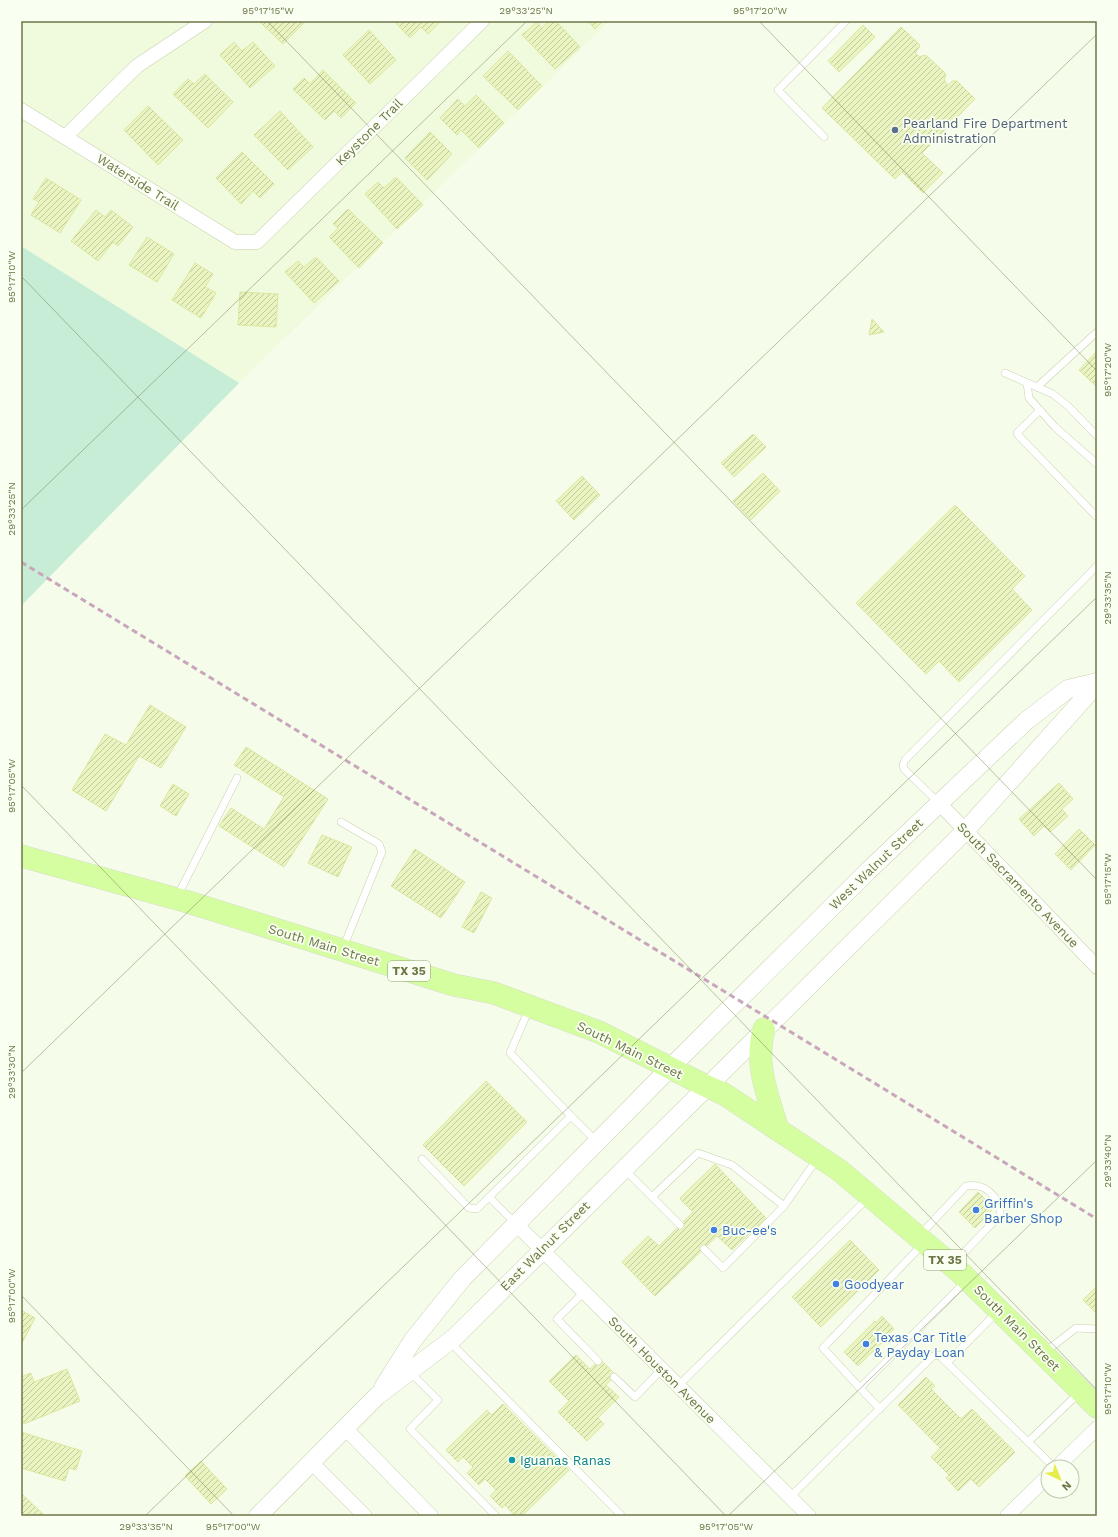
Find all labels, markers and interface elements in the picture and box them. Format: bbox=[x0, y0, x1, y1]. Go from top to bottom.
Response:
text: 95°17'15"W bbox=[242, 5, 294, 16]
text: 29°33'25"N bbox=[499, 5, 553, 16]
text: 95°17'20"W bbox=[733, 5, 787, 16]
street label: Keystone Trail bbox=[332, 95, 406, 169]
place label: Pearland Fire Department Administration bbox=[903, 116, 1068, 146]
marker: Pearland Fire Department Administration bbox=[890, 125, 900, 135]
street label: Waterside Trail bbox=[94, 151, 182, 213]
text: 95°17'10"W bbox=[6, 251, 17, 303]
text: 95°17'20"W bbox=[1102, 343, 1113, 397]
text: 29°33'25"N bbox=[6, 482, 17, 536]
text: 29°33'35"N bbox=[1102, 571, 1113, 625]
text: 95°17'05"W bbox=[6, 759, 17, 813]
street label: West Walnut Street bbox=[826, 815, 926, 913]
street label: South Sacramento Avenue bbox=[954, 819, 1082, 951]
text: 95°17'15"W bbox=[1102, 853, 1113, 905]
street label: South Main Street bbox=[267, 921, 382, 969]
road number: TX 35 bbox=[388, 961, 430, 981]
street label: South Main Street bbox=[575, 1018, 686, 1082]
text: 29°33'30"N bbox=[6, 1045, 17, 1099]
text: 29°33'40"N bbox=[1102, 1134, 1113, 1188]
place label: Griffin's Barber Shop bbox=[984, 1196, 1063, 1226]
street label: East Walnut Street bbox=[497, 1198, 593, 1294]
marker: Griffin's Barber Shop bbox=[971, 1205, 981, 1215]
place label: Buc-ee's bbox=[722, 1223, 777, 1238]
marker: Buc-ee's bbox=[709, 1225, 719, 1235]
road number: TX 35 bbox=[924, 1250, 966, 1270]
text: 95°17'00"W bbox=[6, 1268, 17, 1323]
place label: Goodyear bbox=[844, 1277, 904, 1292]
marker: Goodyear bbox=[831, 1279, 841, 1289]
street label: South Main Street bbox=[971, 1282, 1064, 1375]
street label: South Houston Avenue bbox=[605, 1313, 719, 1427]
place label: Texas Car Title & Payday Loan bbox=[874, 1330, 967, 1360]
marker: Texas Car Title & Payday Loan bbox=[861, 1339, 871, 1349]
text: 95°17'10"W bbox=[1102, 1363, 1113, 1415]
place label: Iguanas Ranas bbox=[520, 1453, 611, 1468]
marker: Iguanas Ranas bbox=[507, 1455, 517, 1465]
north arrow bbox=[1040, 1459, 1080, 1499]
text: N bbox=[1059, 1478, 1074, 1493]
text: 29°33'35"N bbox=[119, 1521, 173, 1532]
text: 95°17'00"W bbox=[206, 1521, 261, 1532]
text: 95°17'05"W bbox=[699, 1521, 753, 1532]

